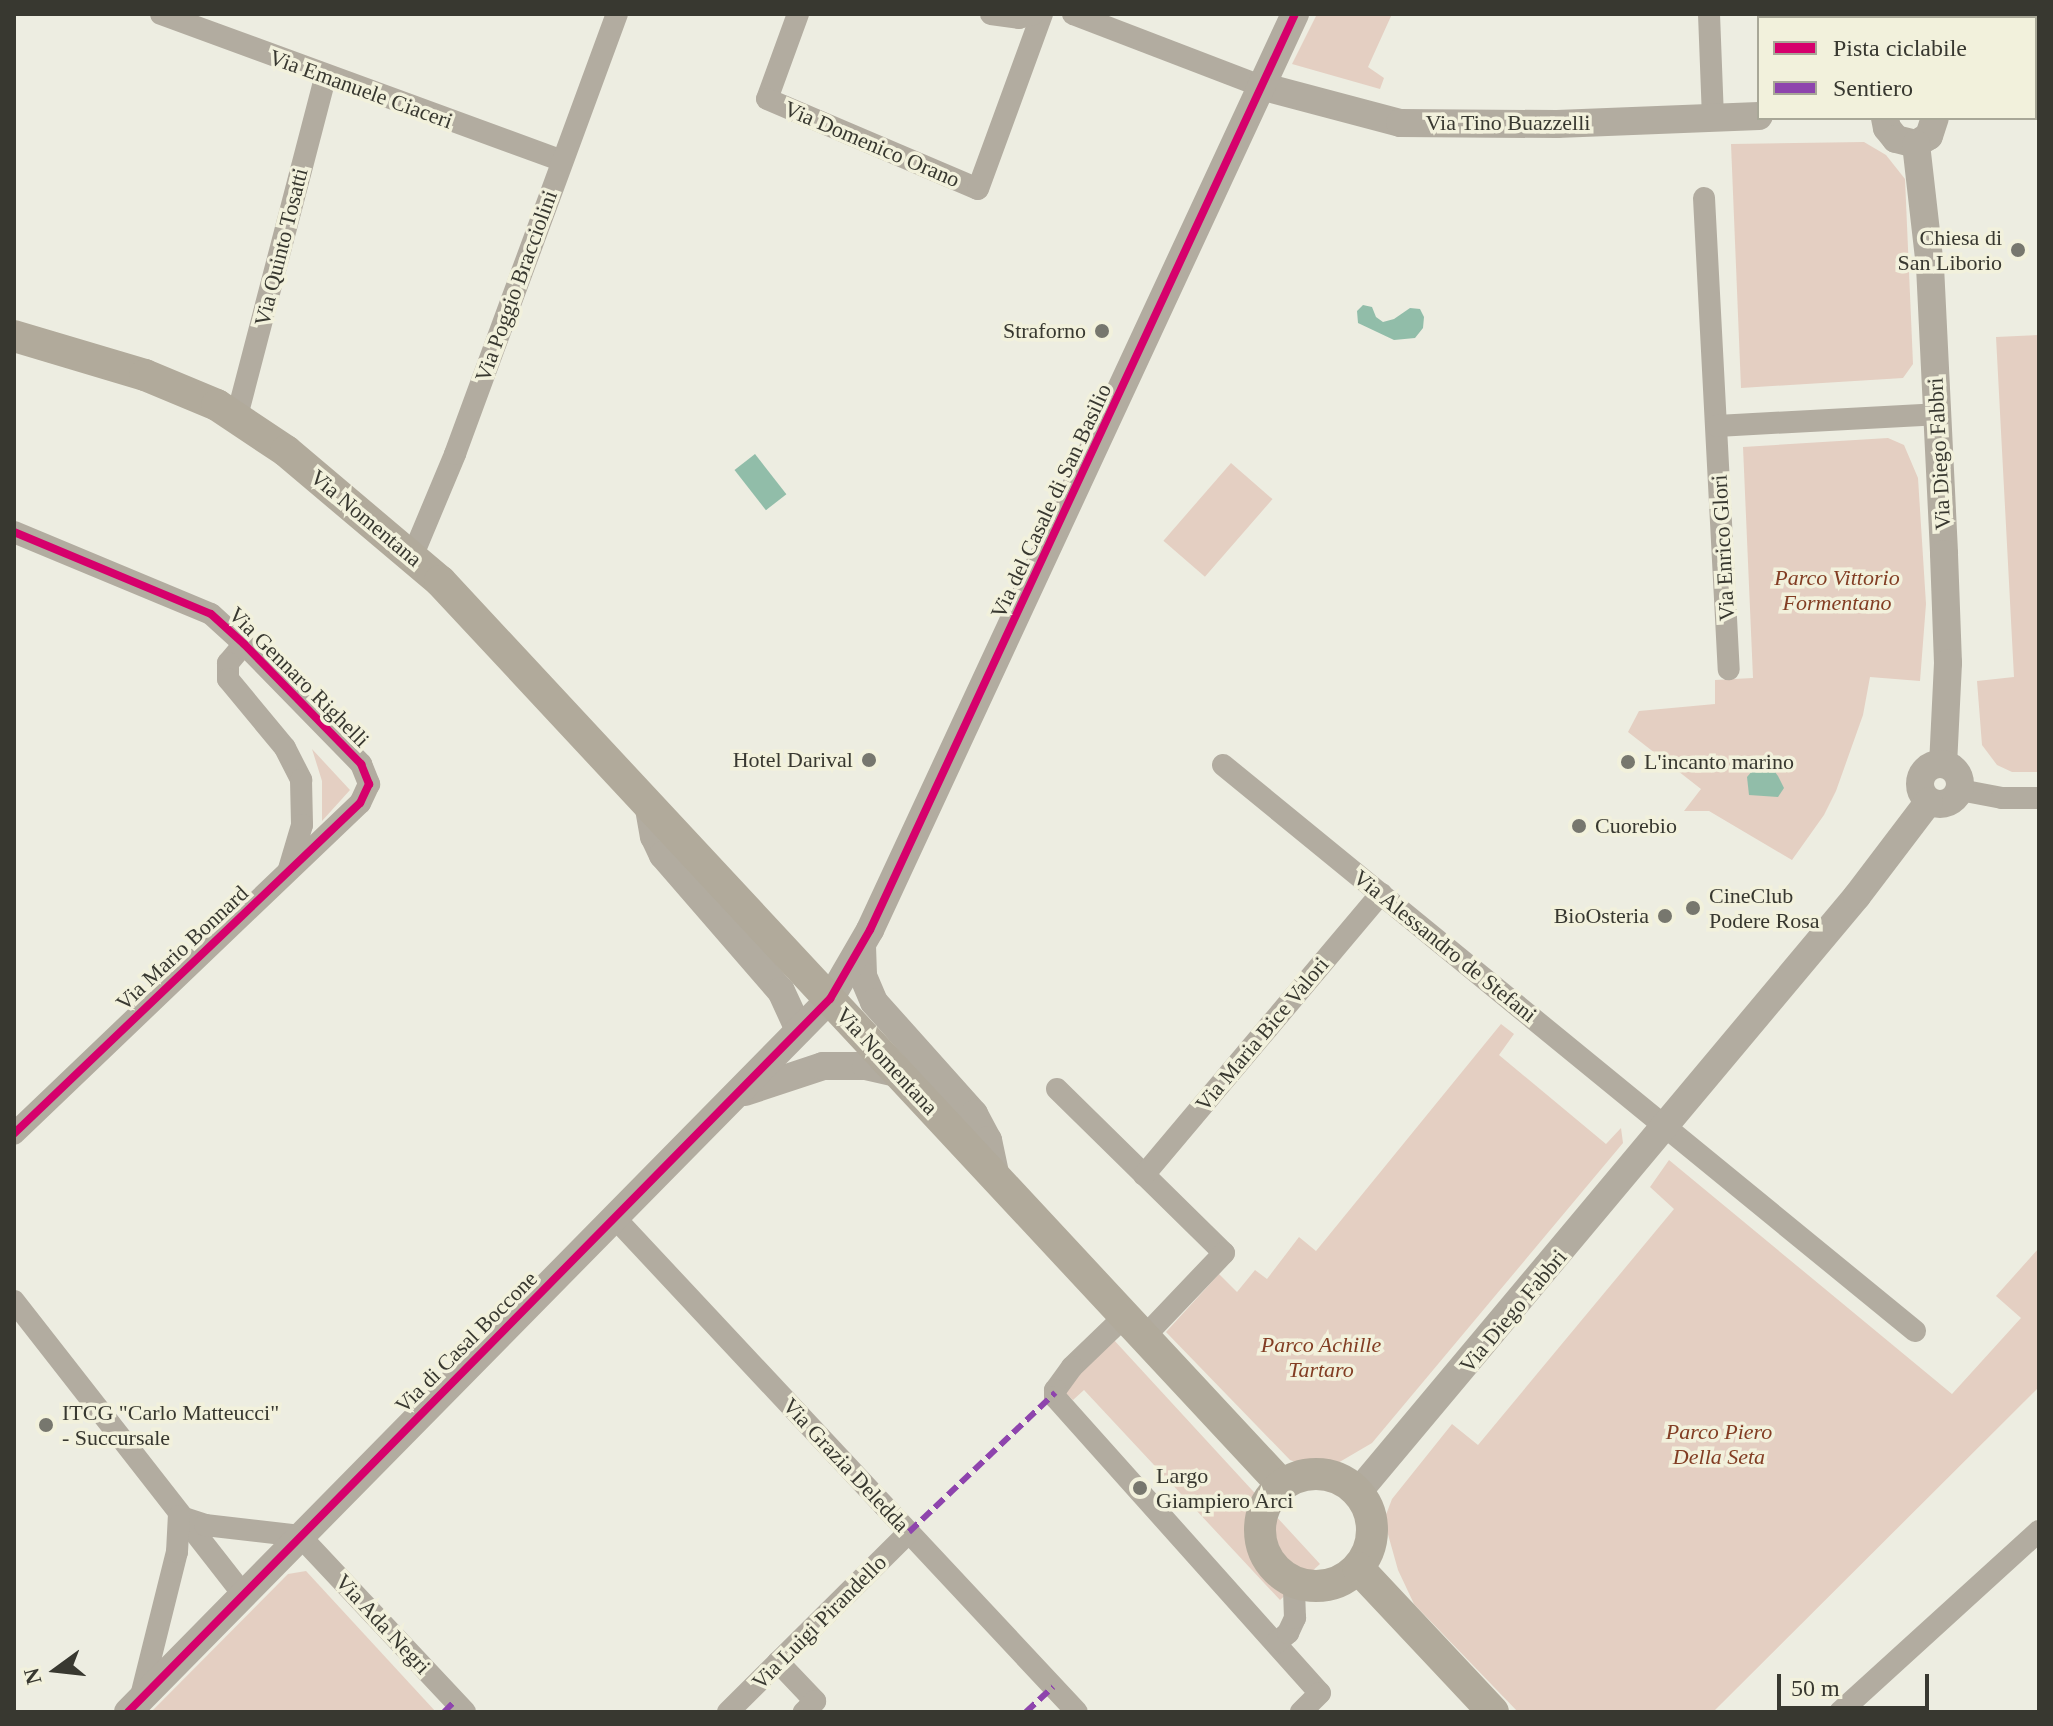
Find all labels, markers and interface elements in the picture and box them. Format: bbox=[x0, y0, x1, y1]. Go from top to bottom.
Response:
legend bbox=[1757, 16, 2037, 120]
text: Pista ciclabile bbox=[1833, 35, 1967, 61]
street label: Via Emanuele Ciaceri bbox=[266, 44, 456, 134]
text: Sentiero bbox=[1833, 75, 1913, 101]
street label: Via Domenico Orano bbox=[780, 95, 964, 193]
street label: Via Tino Buazzelli bbox=[1425, 110, 1591, 136]
street label: Via Quinto Tosatti bbox=[249, 165, 313, 329]
street label: Via Poggio Bracciolini bbox=[469, 187, 563, 385]
place label: Chiesa di San Liborio bbox=[1898, 224, 2002, 276]
marker: Chiesa di San Liborio bbox=[2009, 241, 2027, 259]
place label: Straforno bbox=[1003, 318, 1086, 344]
marker: Straforno bbox=[1093, 322, 1111, 340]
street label: Via Diego Fabbri bbox=[1922, 377, 1956, 531]
street label: Via del Casale di San Basilio bbox=[985, 379, 1117, 623]
street label: Via Nomentana bbox=[305, 464, 427, 572]
street label: Via Enrico Glori bbox=[1706, 474, 1740, 622]
park label: Parco Vittorio Formentano bbox=[1774, 564, 1900, 616]
street label: Via Gennaro Righelli bbox=[223, 601, 375, 753]
place label: Hotel Darival bbox=[733, 747, 853, 773]
place label: L'incanto marino bbox=[1644, 749, 1794, 775]
marker: Hotel Darival bbox=[860, 751, 878, 769]
marker: L'incanto marino bbox=[1619, 753, 1637, 771]
place label: Cuorebio bbox=[1595, 813, 1677, 839]
marker: Cuorebio bbox=[1570, 817, 1588, 835]
street label: Via Alessandro de Stefani bbox=[1348, 864, 1542, 1028]
street label: Via Mario Bonnard bbox=[110, 880, 254, 1016]
place label: CineClub Podere Rosa bbox=[1709, 882, 1820, 934]
marker: CineClub Podere Rosa bbox=[1684, 899, 1702, 917]
place label: BioOsteria bbox=[1554, 903, 1649, 929]
marker: BioOsteria bbox=[1656, 907, 1674, 925]
street label: Via Maria Bice Valori bbox=[1190, 951, 1334, 1117]
street label: Via Nomentana bbox=[831, 1002, 943, 1120]
street label: Via Diego Fabbri bbox=[1454, 1244, 1572, 1378]
street label: Via di Casal Boccone bbox=[390, 1266, 542, 1418]
park label: Parco Achille Tartaro bbox=[1261, 1331, 1381, 1382]
street label: Via Grazia Deledda bbox=[777, 1393, 915, 1537]
place label: ITCG "Carlo Matteucci" - Succursale bbox=[62, 1399, 279, 1450]
marker: ITCG "Carlo Matteucci" - Succursale bbox=[37, 1416, 55, 1434]
park label: Parco Piero Della Seta bbox=[1666, 1418, 1772, 1470]
place label: Largo Giampiero Arci bbox=[1156, 1462, 1295, 1514]
marker: Largo Giampiero Arci bbox=[1131, 1479, 1149, 1497]
street label: Via Luigi Pirandello bbox=[746, 1549, 892, 1695]
street label: Via Ada Negri bbox=[330, 1568, 436, 1680]
north arrow bbox=[16, 1630, 96, 1710]
scale bar bbox=[1781, 1658, 1933, 1708]
text: N bbox=[18, 1665, 46, 1687]
text: 50 m bbox=[1791, 1675, 1840, 1701]

